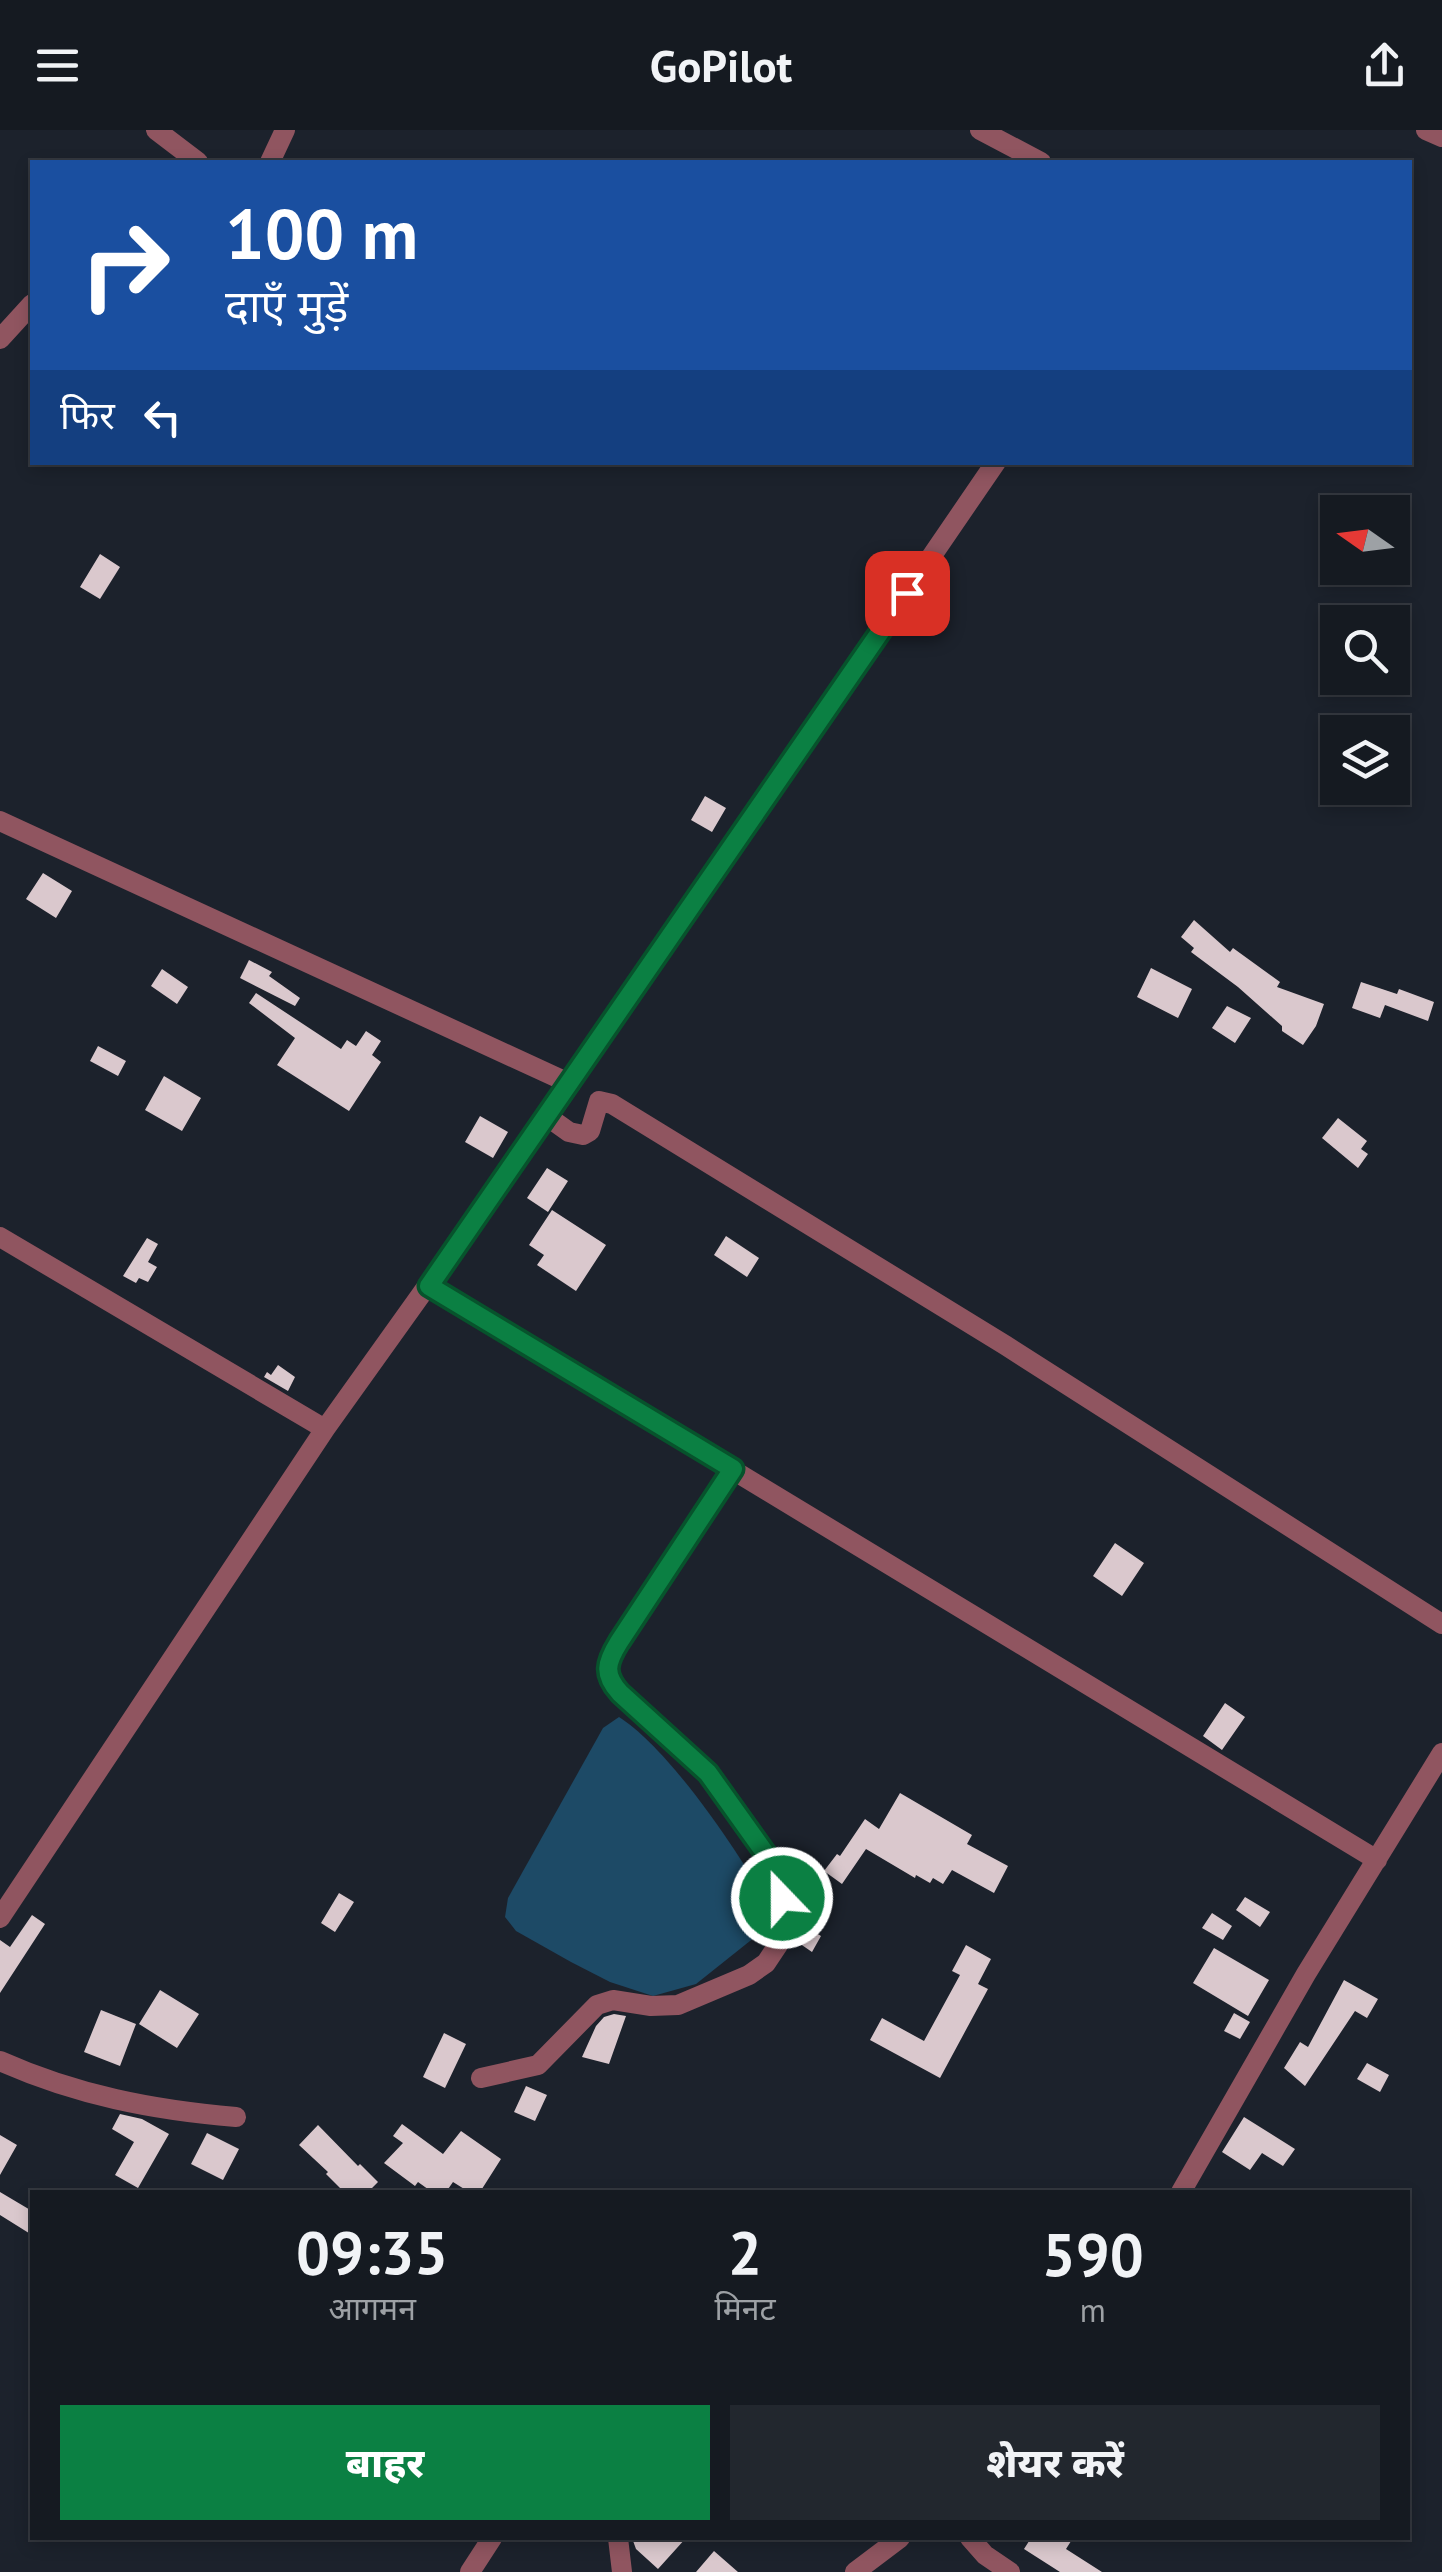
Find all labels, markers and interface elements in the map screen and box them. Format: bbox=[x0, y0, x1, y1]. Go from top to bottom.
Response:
text: GoPilot bbox=[650, 36, 792, 94]
icon: menu bbox=[30, 38, 85, 93]
icon: share bbox=[1357, 38, 1412, 93]
text: 100 m bbox=[225, 188, 418, 278]
icon: right bbox=[60, 200, 190, 330]
text: दाएँ मुड़ें bbox=[225, 276, 348, 334]
text: फिर bbox=[60, 390, 115, 439]
icon: left bbox=[135, 390, 190, 445]
north arrow bbox=[1320, 495, 1410, 585]
map controls bbox=[1320, 495, 1410, 805]
pin bbox=[865, 551, 950, 636]
icon: arrive bbox=[880, 566, 935, 621]
button: search bbox=[1320, 605, 1410, 695]
button: layers bbox=[1320, 715, 1410, 805]
position arrow bbox=[730, 1846, 834, 1950]
text: 09:35 bbox=[296, 2213, 448, 2291]
text: 2 bbox=[728, 2213, 762, 2291]
text: 590 bbox=[1042, 2215, 1144, 2293]
text: आगमन bbox=[328, 2287, 416, 2329]
text: मिनट bbox=[714, 2287, 776, 2329]
text: m bbox=[1080, 2289, 1106, 2331]
button: बाहर bbox=[60, 2405, 710, 2520]
button: शेयर करें bbox=[730, 2405, 1380, 2520]

